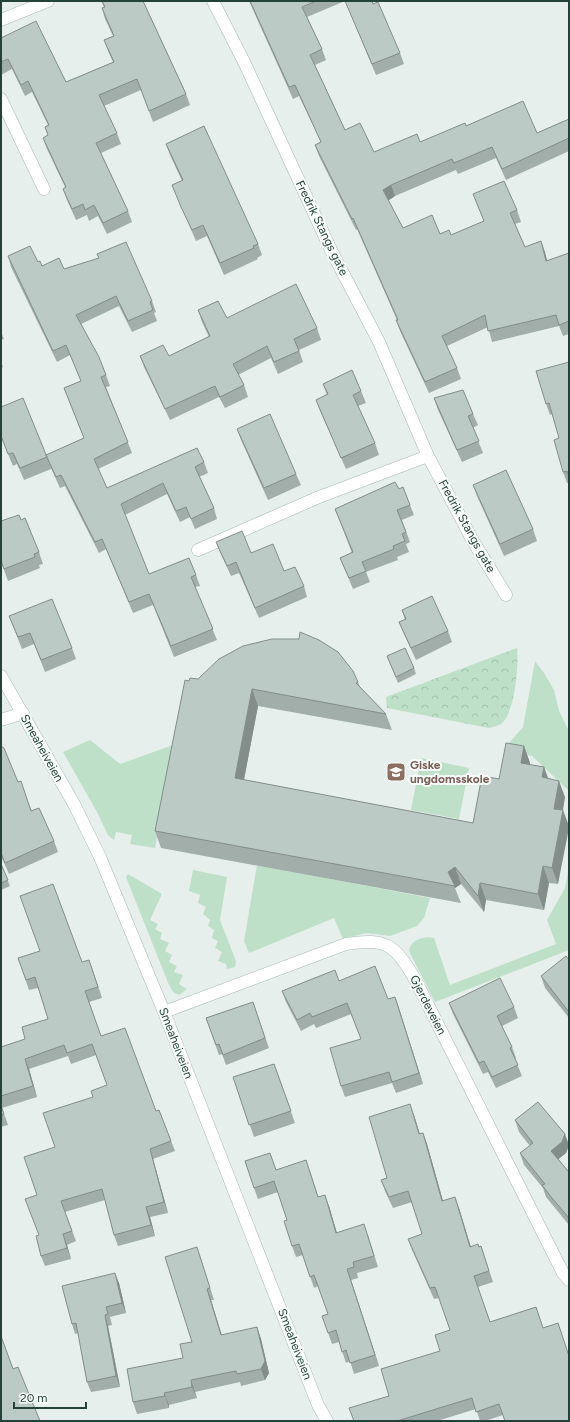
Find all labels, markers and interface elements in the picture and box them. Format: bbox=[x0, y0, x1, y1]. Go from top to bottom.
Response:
street label: Fredrik Stangs gate bbox=[293, 178, 351, 278]
street label: Fredrik Stangs gate bbox=[436, 477, 499, 575]
street label: Smeaheiveien bbox=[18, 712, 66, 784]
place label: Giske ungdomsskole bbox=[410, 758, 490, 786]
school or university icon: Giske ungdomsskole bbox=[385, 761, 407, 783]
street label: Gjerdeveien bbox=[407, 973, 449, 1037]
street label: Smeaheiveien bbox=[156, 1005, 196, 1081]
street label: Smeaheiveien bbox=[275, 1306, 315, 1382]
scale bar bbox=[14, 1384, 86, 1410]
text: 20 m bbox=[20, 1391, 48, 1405]

